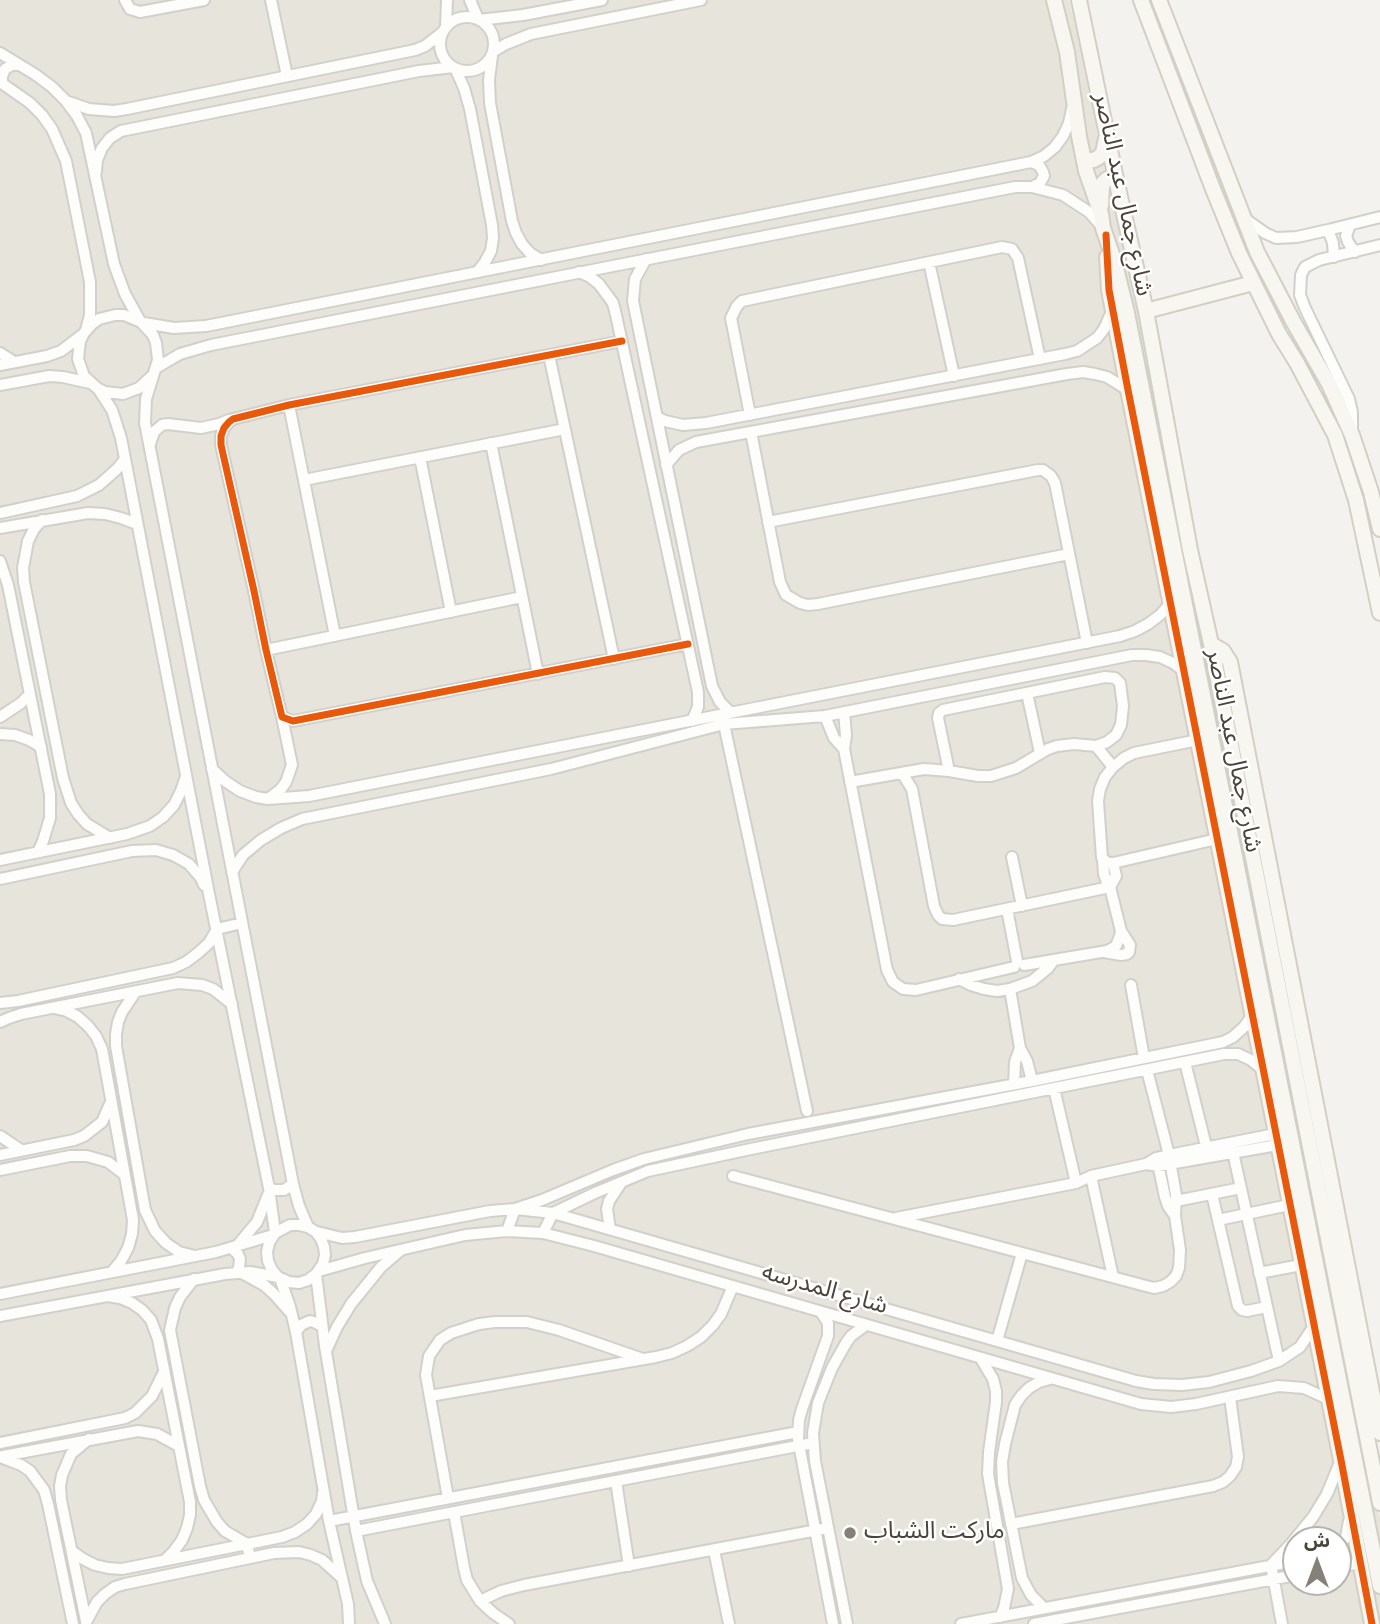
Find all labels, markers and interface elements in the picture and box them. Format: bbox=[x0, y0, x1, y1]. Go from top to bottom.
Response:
street label: شارع جمال عبد الناصر bbox=[1085, 91, 1157, 299]
street label: شارع جمال عبد الناصر bbox=[1198, 647, 1266, 855]
street label: شارع المدرسه bbox=[758, 1259, 890, 1323]
place label: ماركت الشباب bbox=[864, 1519, 1005, 1547]
marker: ماركت الشباب bbox=[842, 1525, 858, 1541]
north arrow bbox=[1282, 1526, 1352, 1596]
text: ش bbox=[1304, 1530, 1330, 1554]

